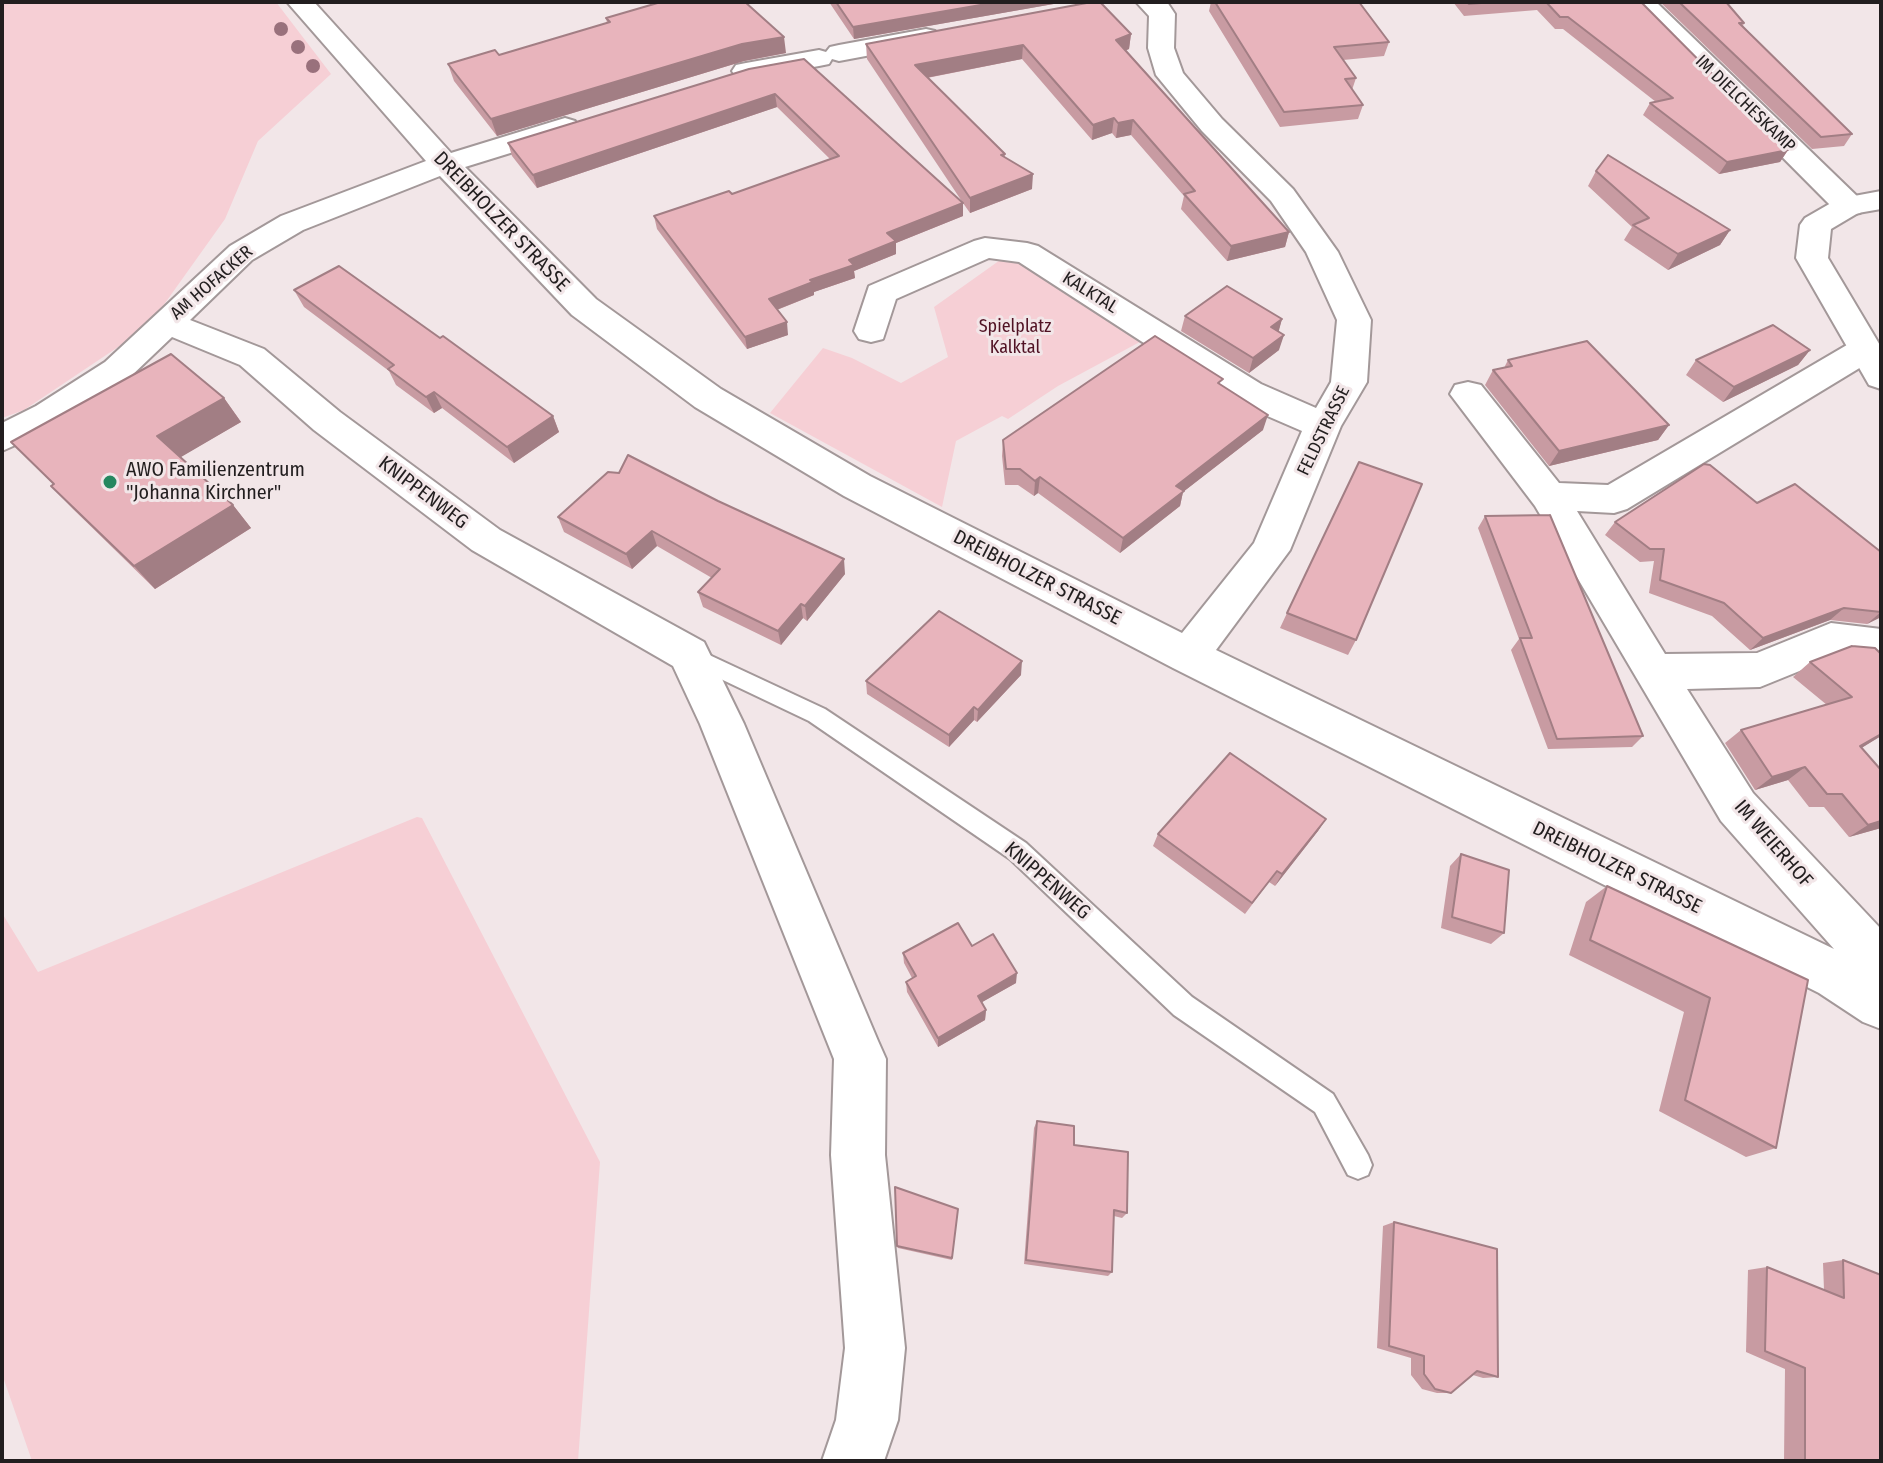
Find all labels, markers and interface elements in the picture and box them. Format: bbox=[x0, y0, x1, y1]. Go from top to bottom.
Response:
street label: IM DIELCHESKAMP bbox=[1690, 51, 1800, 157]
street label: DREIBHOLZER STRASSE bbox=[428, 147, 574, 297]
street label: AM HOFACKER bbox=[166, 241, 258, 325]
street label: KALKTAL bbox=[1058, 268, 1122, 318]
park label: Spielplatz Kalktal bbox=[979, 316, 1051, 358]
street label: FELDSTRASSE bbox=[1293, 383, 1355, 479]
street label: KNIPPENWEG bbox=[373, 452, 473, 534]
place label: AWO Familienzentrum "Johanna Kirchner" bbox=[126, 458, 305, 505]
marker: AWO Familienzentrum "Johanna Kirchner" bbox=[101, 473, 119, 491]
street label: DREIBHOLZER STRASSE bbox=[949, 525, 1125, 631]
street label: IM WEIERHOF bbox=[1729, 796, 1817, 892]
street label: DREIBHOLZER STRASSE bbox=[1529, 817, 1705, 919]
street label: KNIPPENWEG bbox=[999, 837, 1095, 925]

